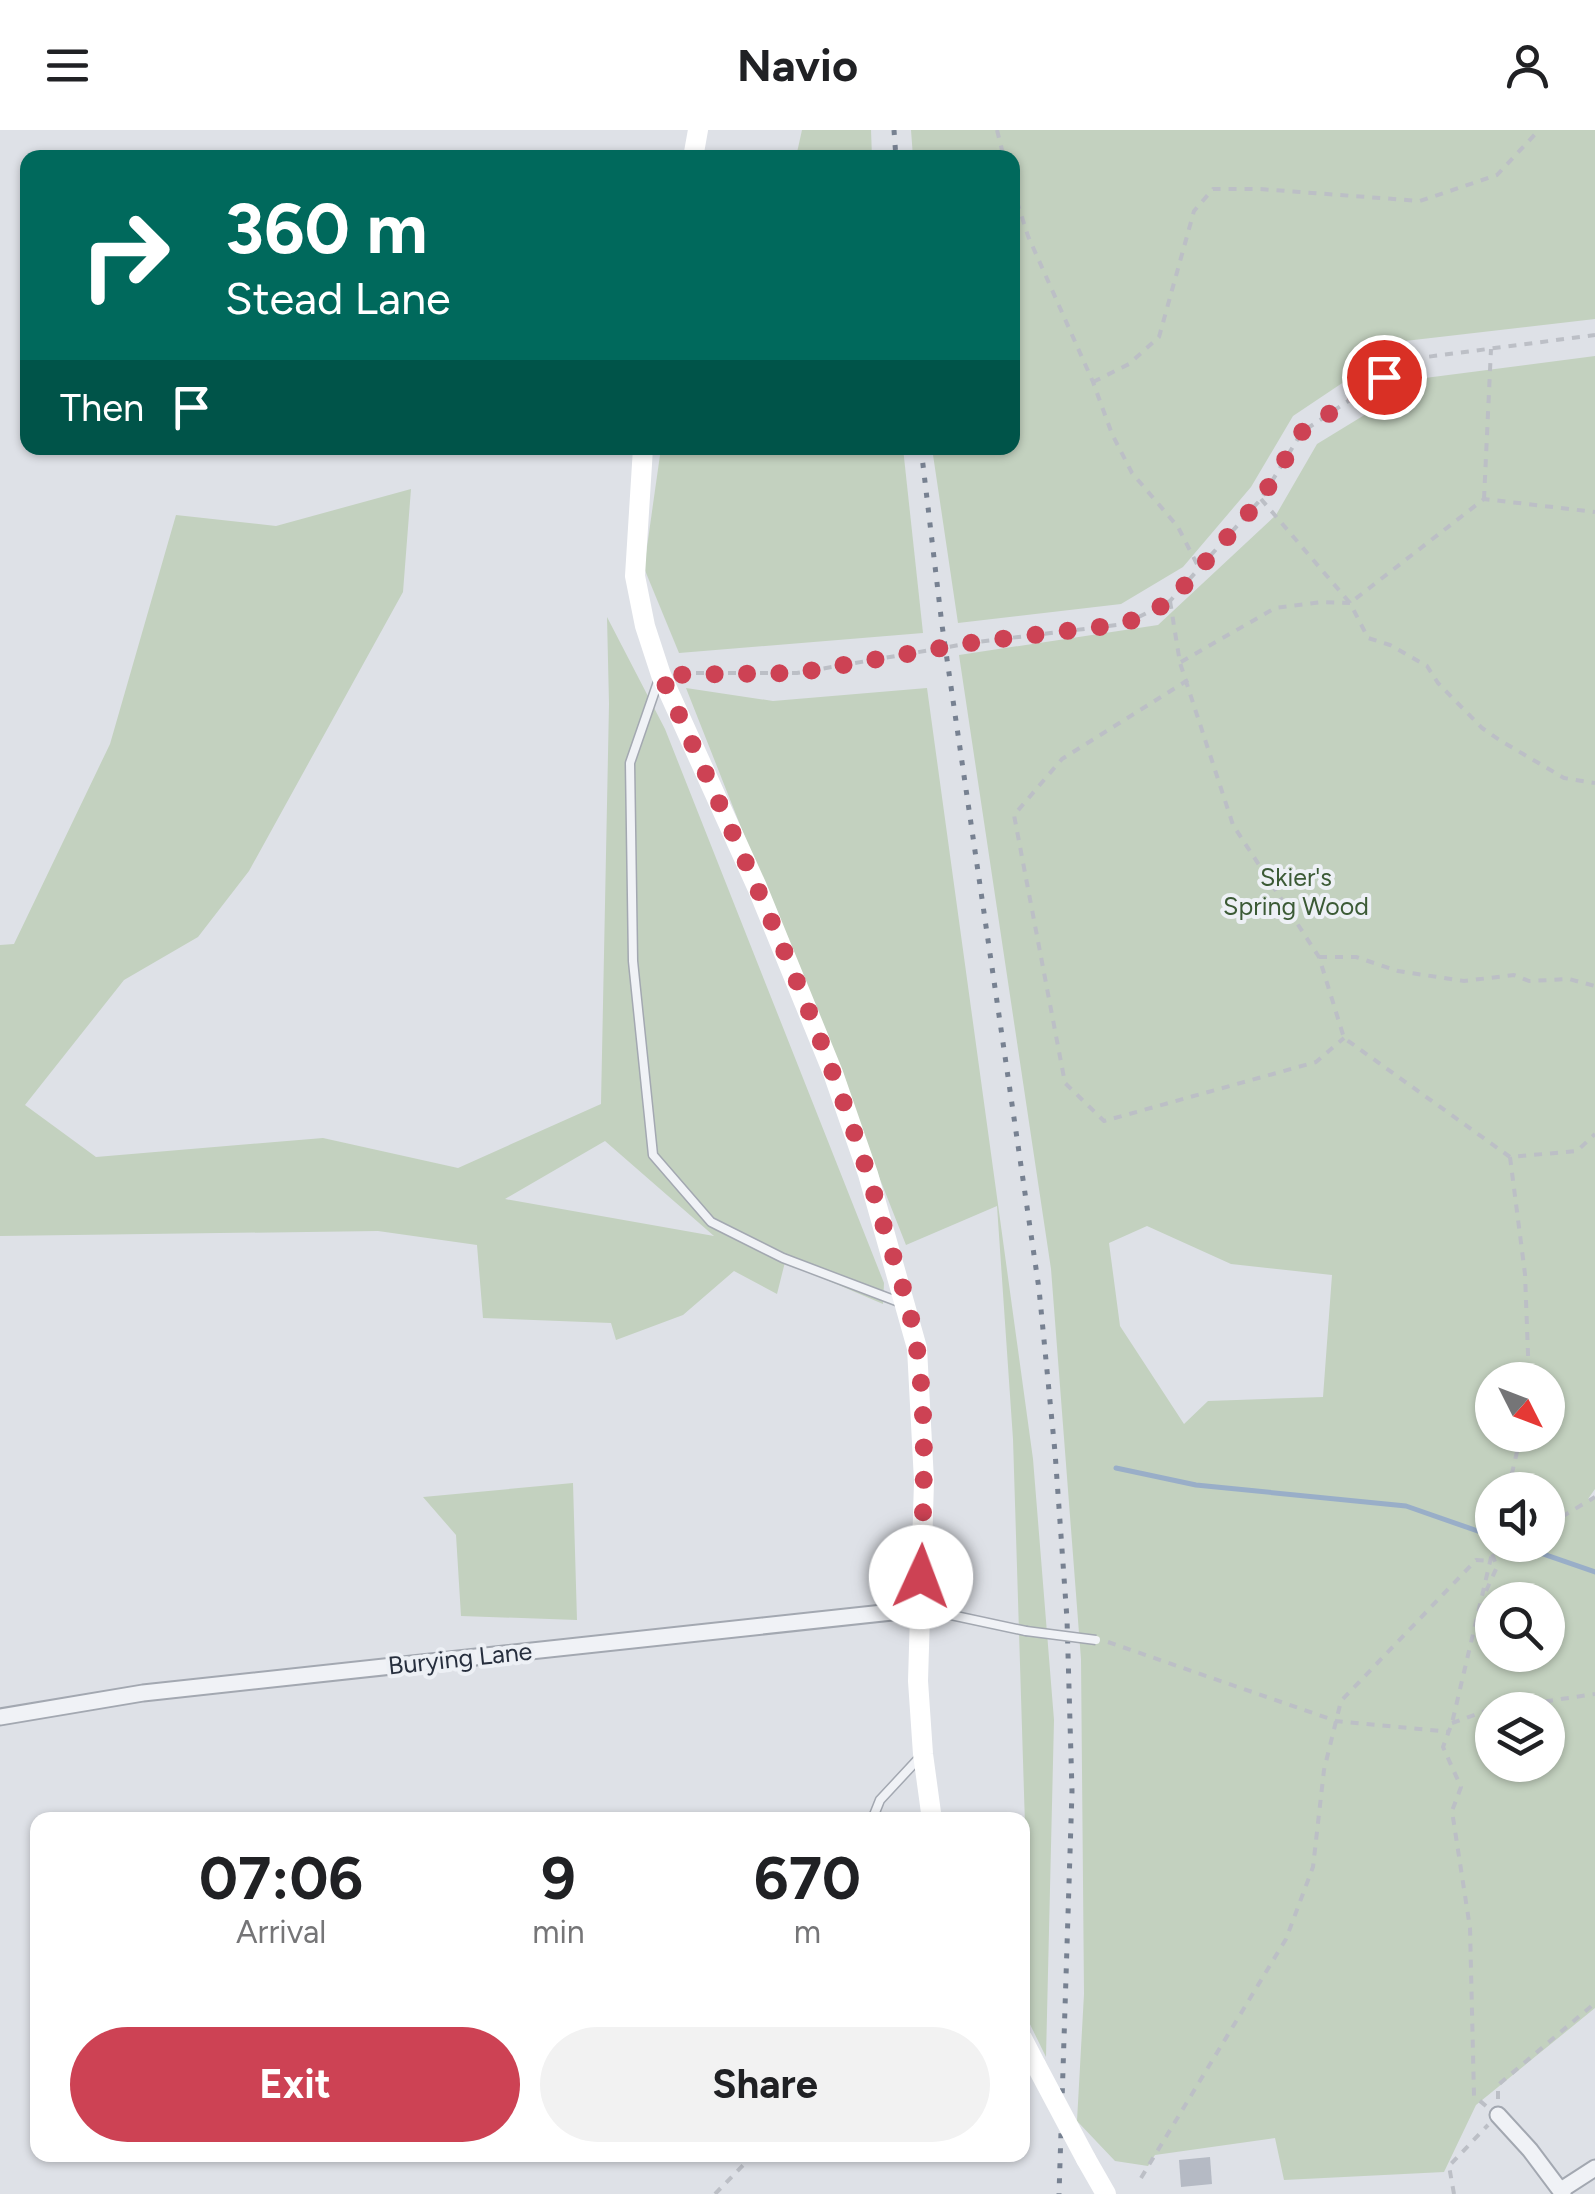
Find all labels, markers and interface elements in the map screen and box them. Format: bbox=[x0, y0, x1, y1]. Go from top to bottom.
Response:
icon: menu bbox=[40, 38, 95, 93]
text: Navio bbox=[737, 38, 858, 92]
icon: person bbox=[1500, 38, 1555, 93]
text: 360 m bbox=[225, 186, 428, 271]
icon: right bbox=[60, 190, 190, 320]
text: Stead Lane bbox=[225, 271, 451, 325]
pin bbox=[1342, 335, 1427, 420]
icon: arrive bbox=[1357, 350, 1412, 405]
icon: arrive bbox=[164, 380, 219, 435]
text: Then bbox=[60, 385, 144, 431]
park label: Skier's Spring Wood bbox=[1223, 862, 1369, 921]
north arrow bbox=[1475, 1362, 1565, 1452]
map controls bbox=[1475, 1362, 1565, 1782]
button: sound bbox=[1475, 1472, 1565, 1562]
position arrow bbox=[869, 1525, 973, 1629]
button: search bbox=[1475, 1582, 1565, 1672]
street label: Burying Lane bbox=[386, 1636, 534, 1680]
button: layers bbox=[1475, 1692, 1565, 1782]
text: 07:06 bbox=[199, 1842, 363, 1914]
text: 9 bbox=[541, 1842, 576, 1914]
text: 670 bbox=[754, 1842, 861, 1914]
text: Arrival bbox=[236, 1913, 326, 1951]
text: min bbox=[532, 1913, 585, 1951]
text: m bbox=[794, 1913, 821, 1951]
button: Exit bbox=[70, 2027, 520, 2142]
button: Share bbox=[540, 2027, 990, 2142]

